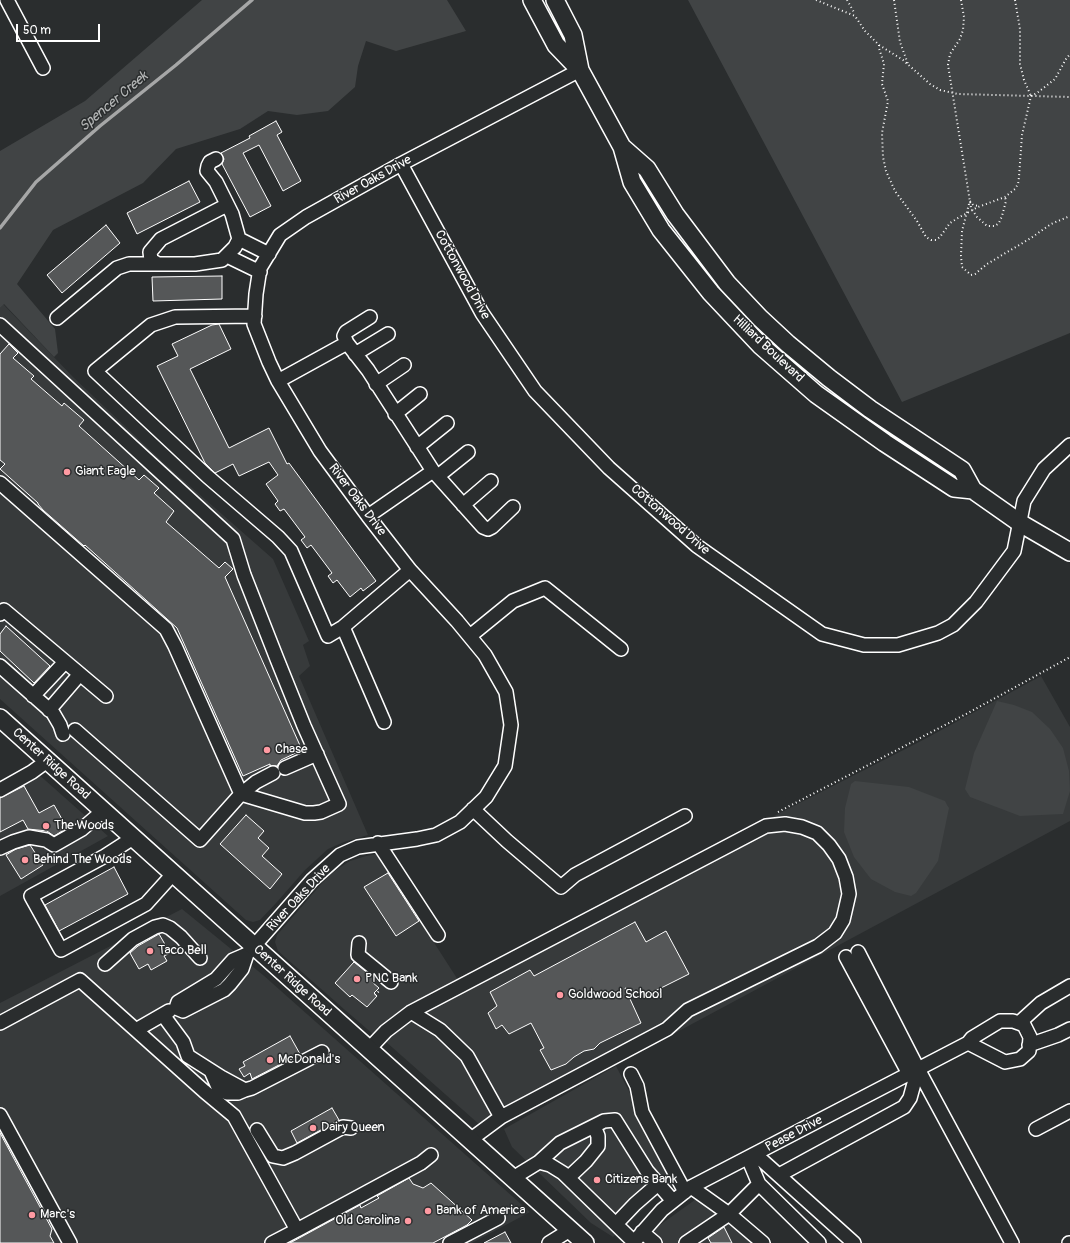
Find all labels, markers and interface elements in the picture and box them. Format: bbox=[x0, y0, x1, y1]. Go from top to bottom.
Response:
scale bar bbox=[18, 16, 102, 42]
text: 50 m bbox=[23, 23, 51, 38]
water label: Spencer Creek bbox=[76, 68, 152, 136]
street label: River Oaks Drive bbox=[332, 152, 414, 208]
street label: Cottonwood Drive bbox=[431, 228, 493, 322]
street label: Hilliard Boulevard bbox=[729, 312, 807, 386]
street label: River Oaks Drive bbox=[325, 461, 389, 539]
place label: Giant Eagle bbox=[75, 464, 136, 480]
marker: Giant Eagle bbox=[62, 467, 72, 477]
street label: Cottonwood Drive bbox=[627, 482, 713, 558]
street label: Center Ridge Road bbox=[9, 725, 93, 803]
place label: Chase bbox=[275, 742, 307, 758]
marker: Chase bbox=[262, 745, 272, 755]
place label: The Woods bbox=[54, 818, 114, 834]
marker: The Woods bbox=[41, 821, 51, 831]
place label: Behind The Woods bbox=[33, 852, 132, 868]
marker: Behind The Woods bbox=[20, 855, 30, 865]
street label: River Oaks Drive bbox=[264, 861, 334, 935]
street label: Center Ridge Road bbox=[250, 942, 334, 1020]
place label: Taco Bell bbox=[158, 943, 207, 959]
marker: Taco Bell bbox=[145, 946, 155, 956]
place label: PNC Bank bbox=[365, 971, 418, 987]
marker: PNC Bank bbox=[352, 974, 362, 984]
place label: Goldwood School bbox=[568, 987, 662, 1003]
marker: Goldwood School bbox=[555, 990, 565, 1000]
place label: McDonald's bbox=[278, 1052, 340, 1068]
marker: McDonald's bbox=[265, 1055, 275, 1065]
street label: Pease Drive bbox=[763, 1112, 825, 1156]
place label: Dairy Queen bbox=[321, 1120, 385, 1136]
marker: Dairy Queen bbox=[308, 1123, 318, 1133]
place label: Citizens Bank bbox=[605, 1172, 677, 1188]
marker: Citizens Bank bbox=[592, 1175, 602, 1185]
place label: Bank of America bbox=[436, 1203, 525, 1219]
marker: Bank of America bbox=[423, 1206, 433, 1216]
place label: Marc's bbox=[40, 1207, 75, 1223]
marker: Marc's bbox=[27, 1210, 37, 1220]
place label: Old Carolina bbox=[335, 1213, 400, 1229]
marker: Old Carolina bbox=[403, 1216, 413, 1226]

